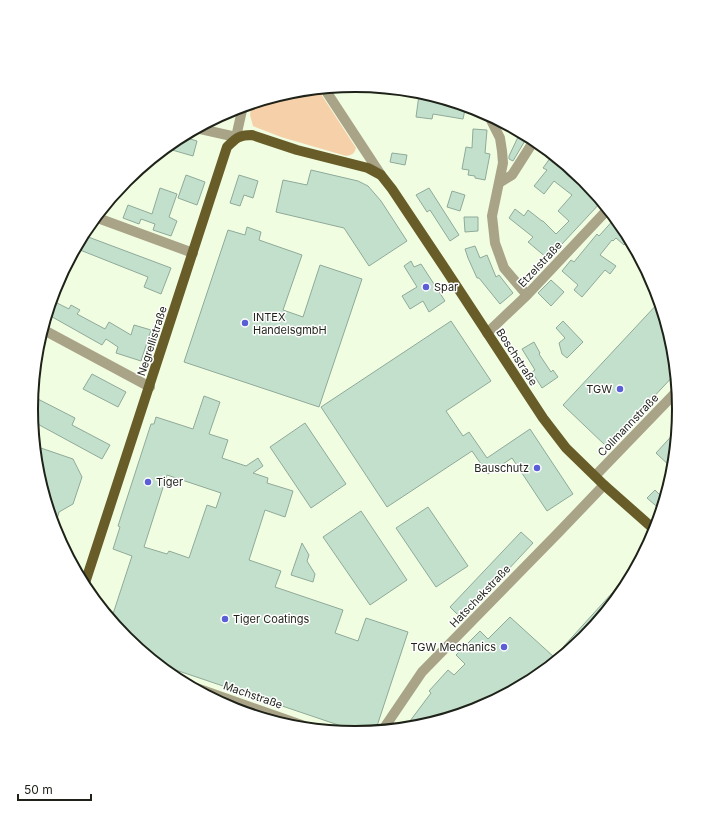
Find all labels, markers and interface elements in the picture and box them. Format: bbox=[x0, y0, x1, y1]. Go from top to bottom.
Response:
street label: Etzelstraße bbox=[515, 238, 565, 290]
place label: Spar bbox=[434, 280, 458, 294]
marker: Spar bbox=[421, 282, 431, 292]
street label: Negrellistraße bbox=[134, 304, 170, 378]
place label: INTEX HandelsgmbH bbox=[253, 310, 327, 337]
marker: INTEX HandelsgmbH bbox=[240, 318, 250, 328]
street label: Boschstraße bbox=[493, 326, 541, 388]
place label: TGW bbox=[586, 382, 612, 396]
marker: TGW bbox=[615, 384, 625, 394]
street label: Collmannstraße bbox=[595, 391, 661, 459]
place label: Bauschutz bbox=[474, 461, 529, 475]
marker: Bauschutz bbox=[532, 463, 542, 473]
place label: Tiger bbox=[156, 475, 183, 489]
marker: Tiger bbox=[143, 477, 153, 487]
street label: Hatschekstraße bbox=[447, 562, 513, 630]
place label: Tiger Coatings bbox=[233, 612, 310, 626]
marker: Tiger Coatings bbox=[220, 614, 230, 624]
place label: TGW Mechanics bbox=[411, 640, 496, 654]
marker: TGW Mechanics bbox=[499, 642, 509, 652]
street label: Machstraße bbox=[221, 678, 285, 712]
scale bar bbox=[18, 776, 91, 802]
text: 50 m bbox=[24, 782, 53, 797]

